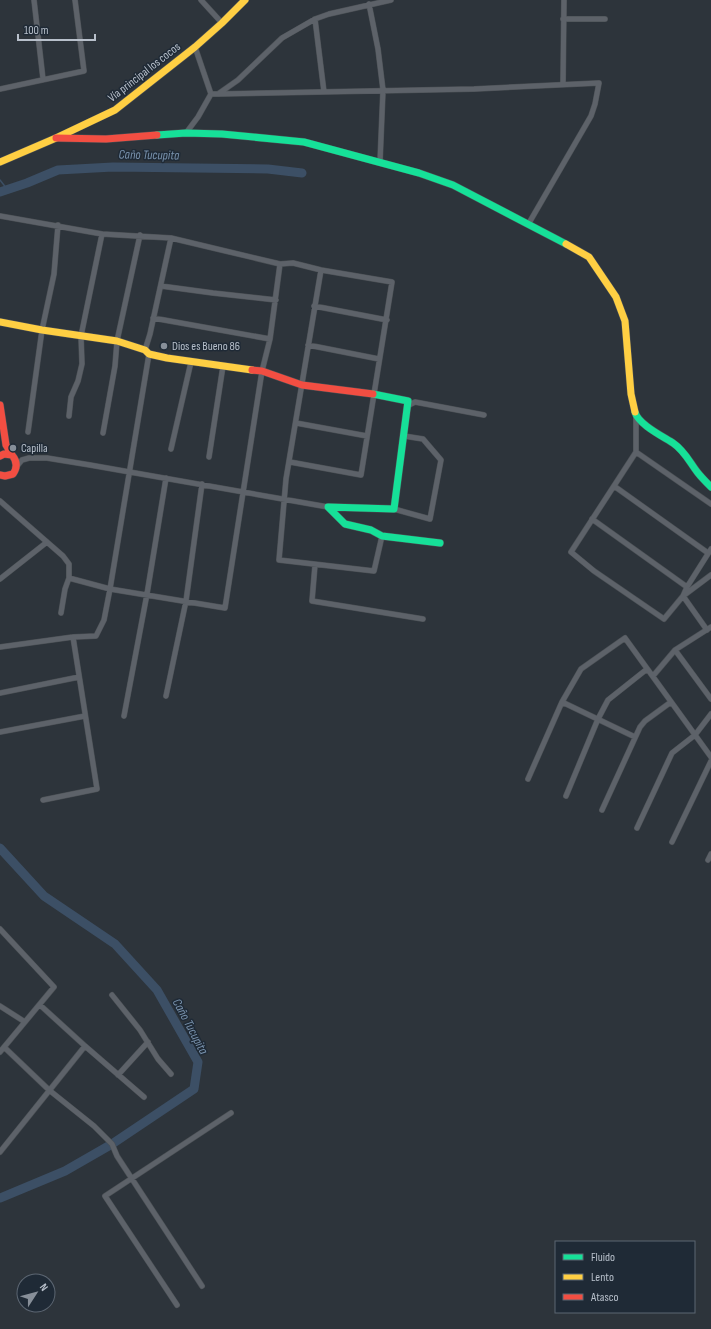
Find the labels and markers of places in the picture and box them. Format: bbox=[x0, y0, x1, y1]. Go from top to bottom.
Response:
place label: Dios es Bueno 86 bbox=[172, 339, 240, 354]
marker: Dios es Bueno 86 bbox=[159, 341, 169, 351]
place label: Capilla bbox=[21, 441, 48, 456]
marker: Capilla bbox=[8, 443, 18, 453]

